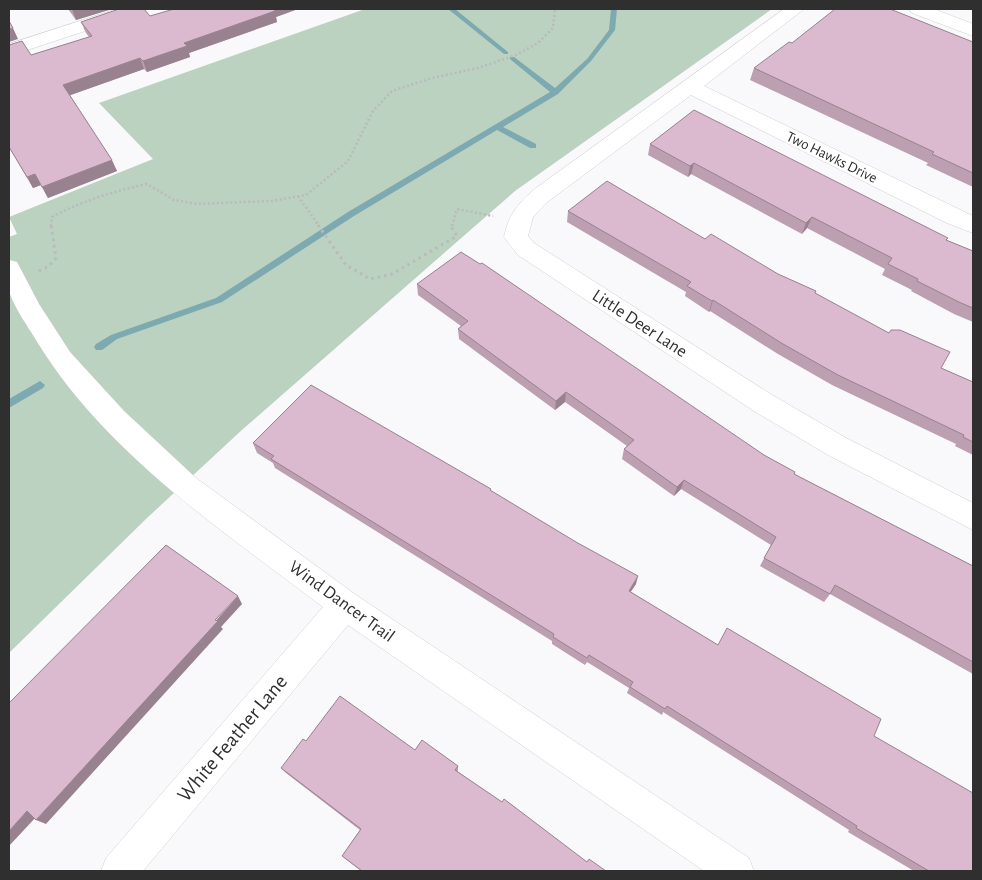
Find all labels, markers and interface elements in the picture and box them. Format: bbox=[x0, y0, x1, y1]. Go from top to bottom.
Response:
street label: Two Hawks Drive bbox=[784, 129, 880, 186]
street label: Little Deer Lane bbox=[589, 287, 690, 361]
street label: Wind Dancer Trail bbox=[285, 558, 397, 646]
street label: White Feather Lane bbox=[174, 671, 291, 806]

